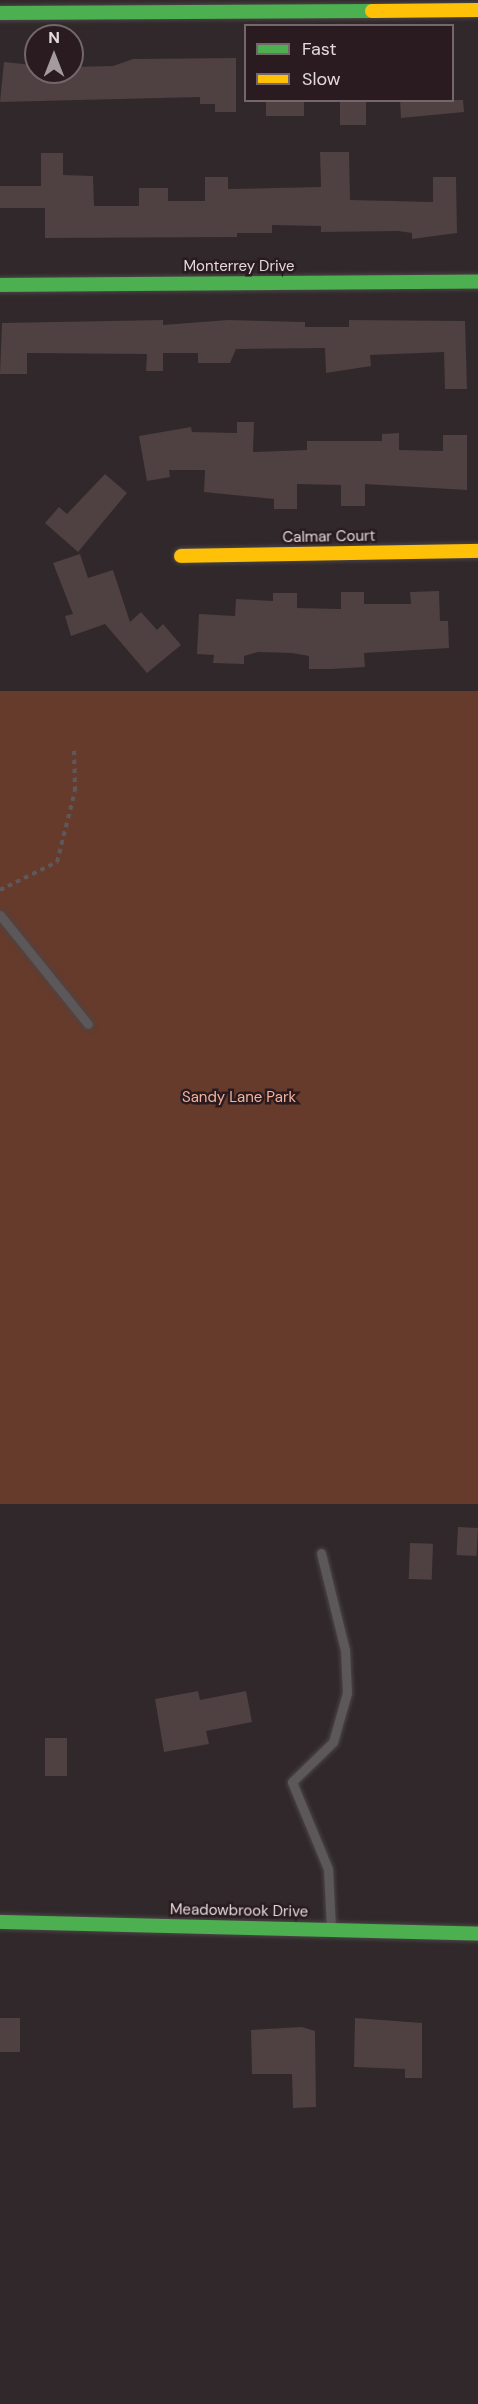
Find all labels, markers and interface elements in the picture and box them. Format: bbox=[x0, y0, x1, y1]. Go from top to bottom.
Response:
north arrow bbox=[24, 24, 84, 84]
legend bbox=[244, 24, 454, 102]
text: N bbox=[48, 27, 60, 48]
text: Fast bbox=[302, 37, 337, 61]
text: Slow bbox=[302, 67, 341, 91]
street label: Monterrey Drive bbox=[183, 258, 295, 276]
street label: Calmar Court bbox=[282, 527, 376, 547]
park label: Sandy Lane Park bbox=[182, 1089, 296, 1107]
street label: Meadowbrook Drive bbox=[170, 1901, 308, 1921]

